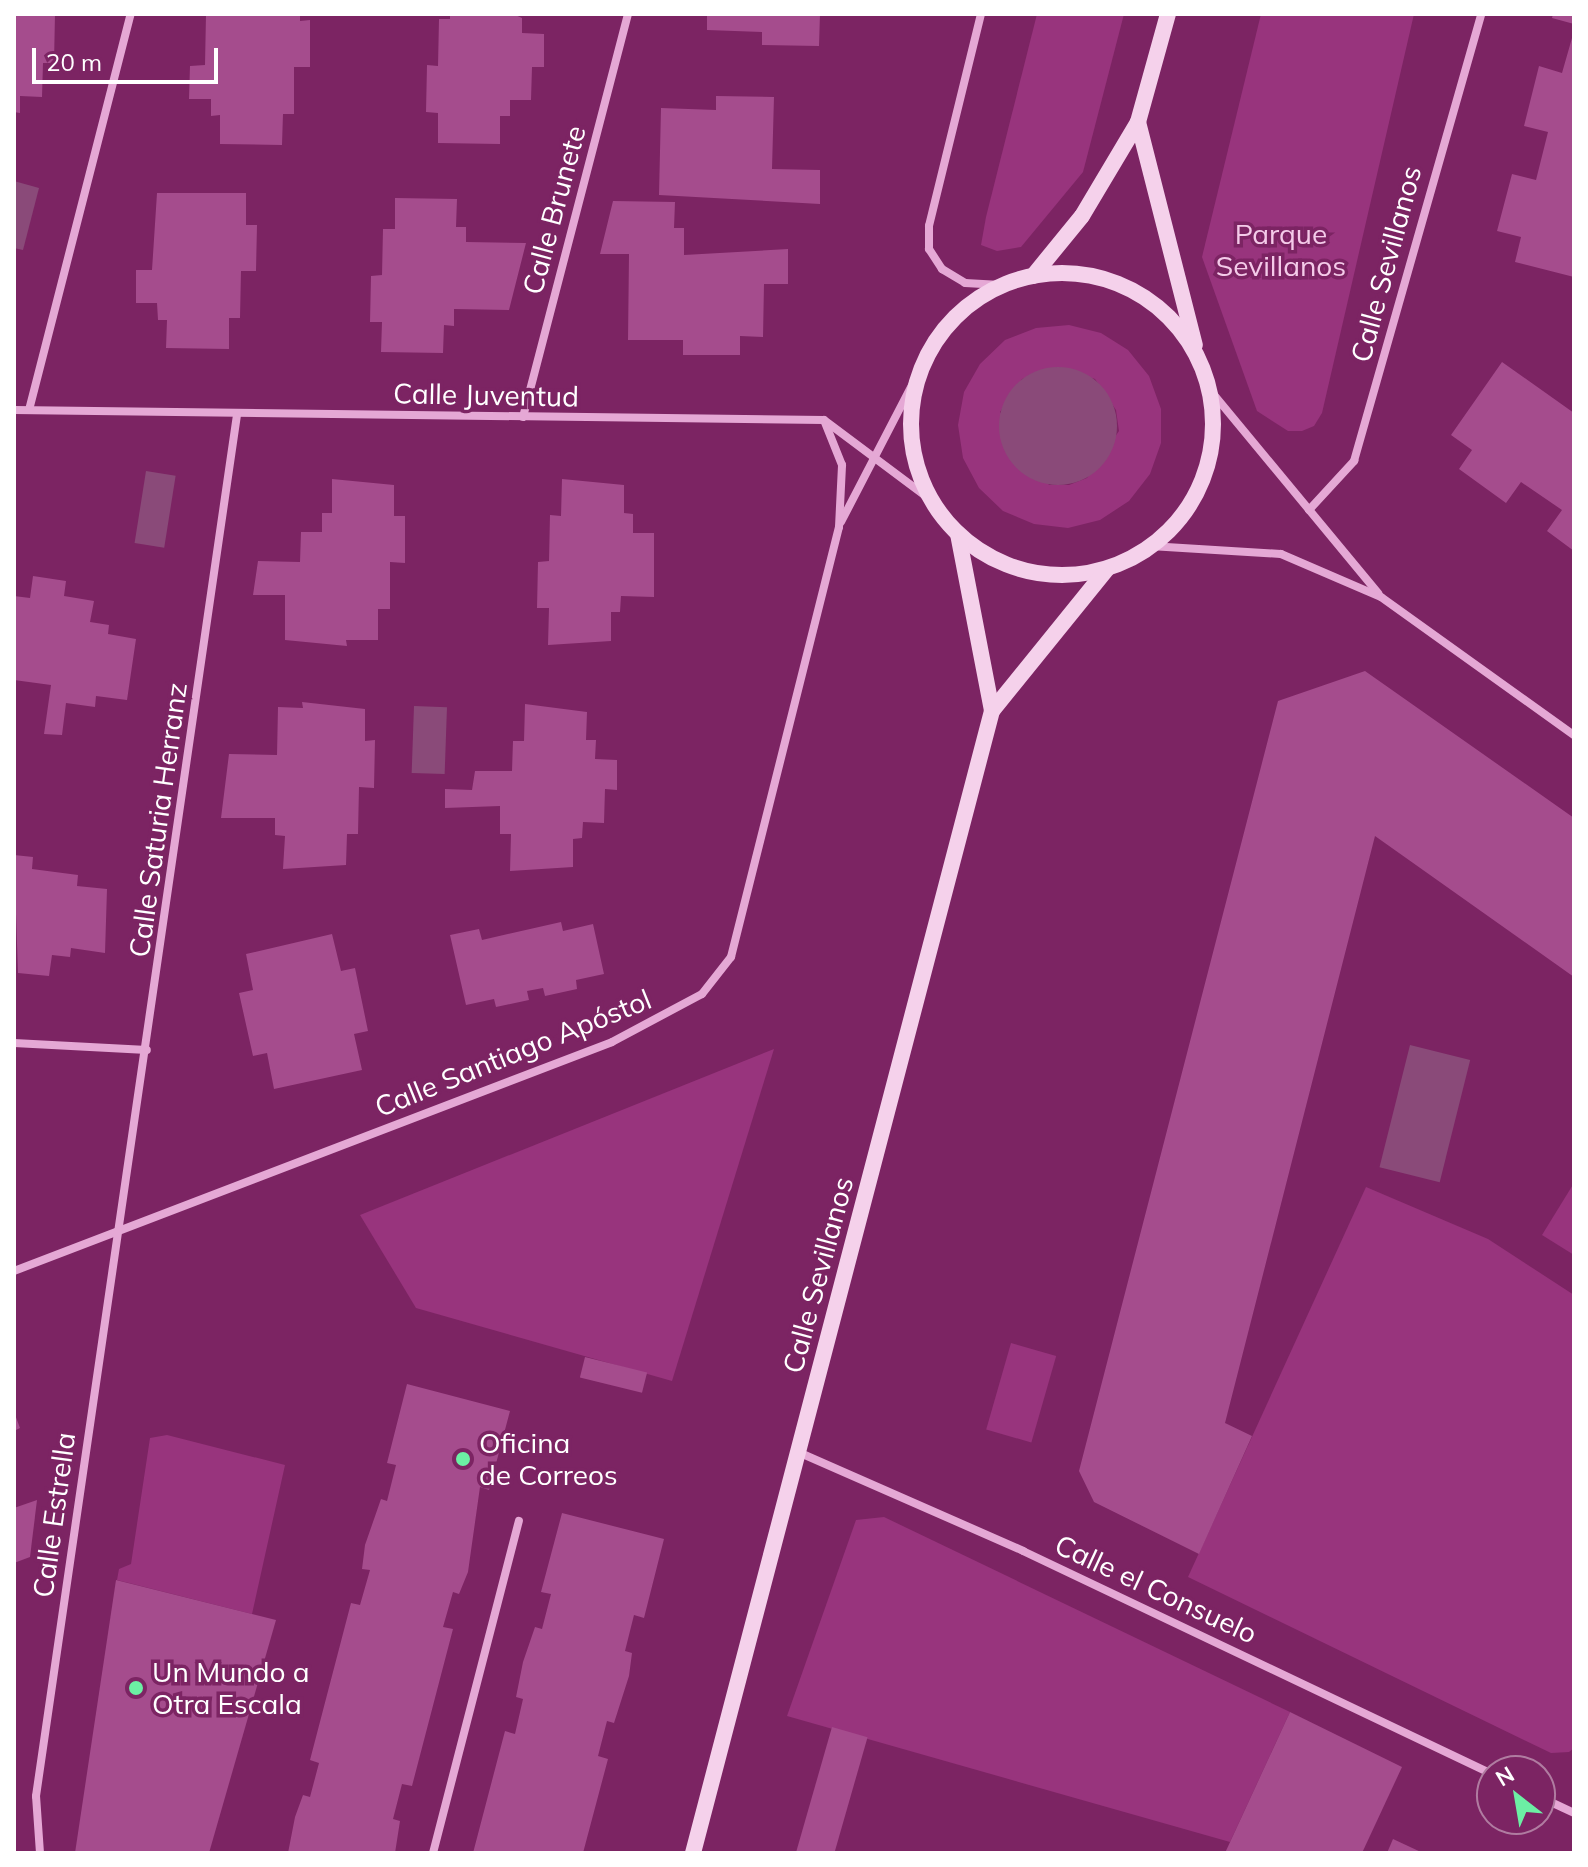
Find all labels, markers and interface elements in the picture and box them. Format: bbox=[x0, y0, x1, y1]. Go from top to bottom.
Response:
scale bar bbox=[36, 32, 222, 82]
text: 20 m bbox=[46, 47, 102, 77]
street label: Calle Brunete bbox=[515, 122, 593, 298]
street label: Calle Sevillanos bbox=[1344, 162, 1428, 366]
park label: Parque Sevillanos bbox=[1216, 217, 1346, 283]
street label: Calle Juventud bbox=[393, 377, 579, 413]
street label: Calle Saturia Herranz bbox=[122, 680, 194, 960]
street label: Calle Santiago Apóstol bbox=[370, 982, 656, 1124]
street label: Calle Sevillanos bbox=[776, 1173, 860, 1377]
place label: Oficina de Correos bbox=[479, 1426, 618, 1492]
street label: Calle Estrella bbox=[26, 1430, 82, 1600]
marker: Oficina de Correos bbox=[454, 1450, 472, 1468]
street label: Calle el Consuelo bbox=[1050, 1527, 1262, 1651]
place label: Un Mundo a Otra Escala bbox=[152, 1655, 310, 1721]
marker: Un Mundo a Otra Escala bbox=[127, 1679, 145, 1697]
north arrow bbox=[1476, 1755, 1556, 1835]
text: N bbox=[1490, 1760, 1519, 1792]

